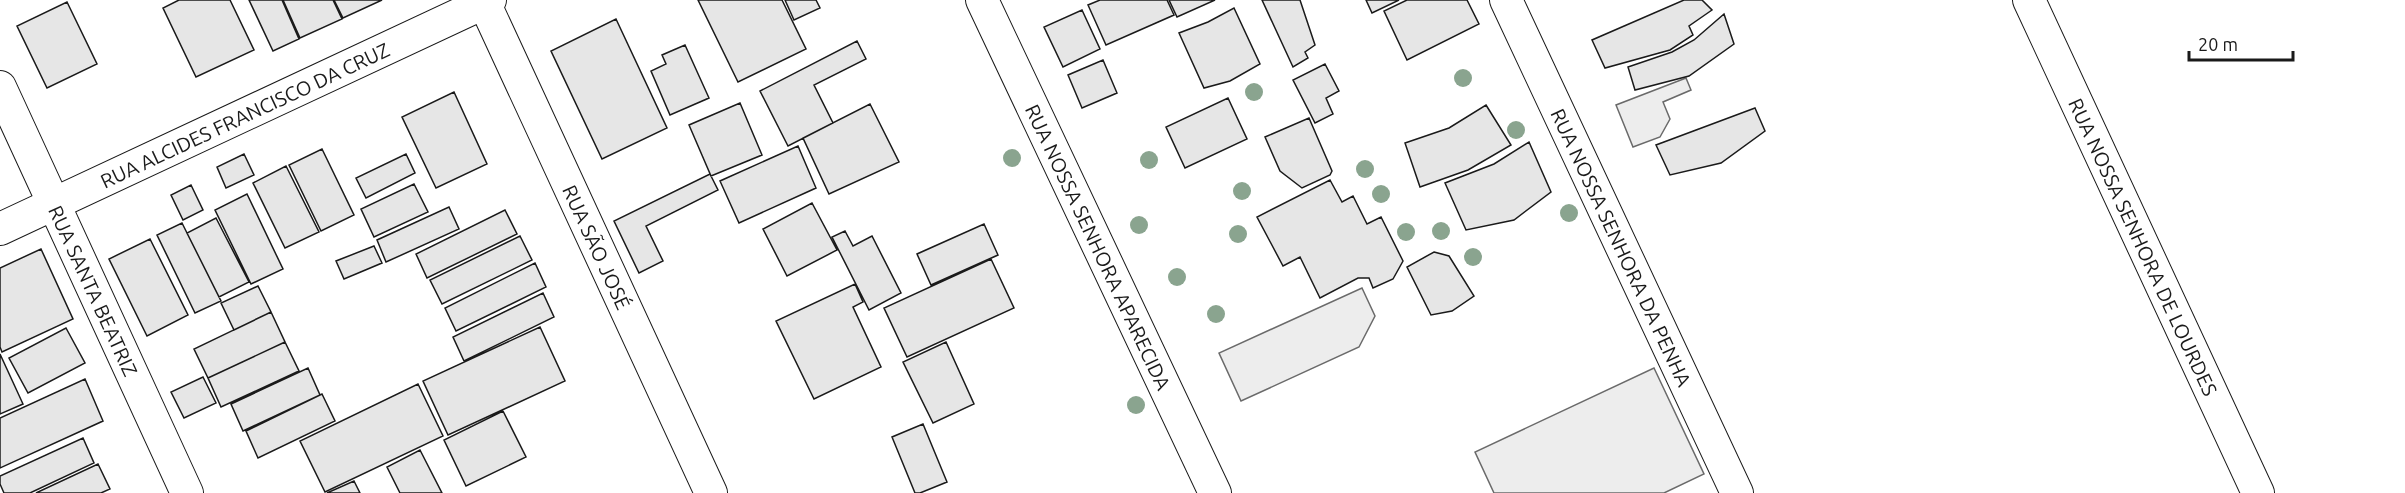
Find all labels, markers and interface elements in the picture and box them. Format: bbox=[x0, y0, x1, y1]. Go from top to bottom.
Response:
scale bar bbox=[2189, 24, 2292, 62]
text: 20 m bbox=[2198, 34, 2238, 54]
street label: RUA ALCIDES FRANCISCO DA CRUZ bbox=[96, 37, 393, 192]
street label: RUA NOSSA SENHORA DE LOURDES bbox=[2065, 94, 2223, 399]
street label: RUA NOSSA SENHORA APARECIDA bbox=[1021, 100, 1176, 393]
street label: RUA NOSSA SENHORA DA PENHA bbox=[1547, 105, 1697, 390]
street label: RUA SÃO JOSÉ bbox=[559, 181, 636, 313]
street label: RUA SANTA BEATRIZ bbox=[45, 202, 143, 379]

